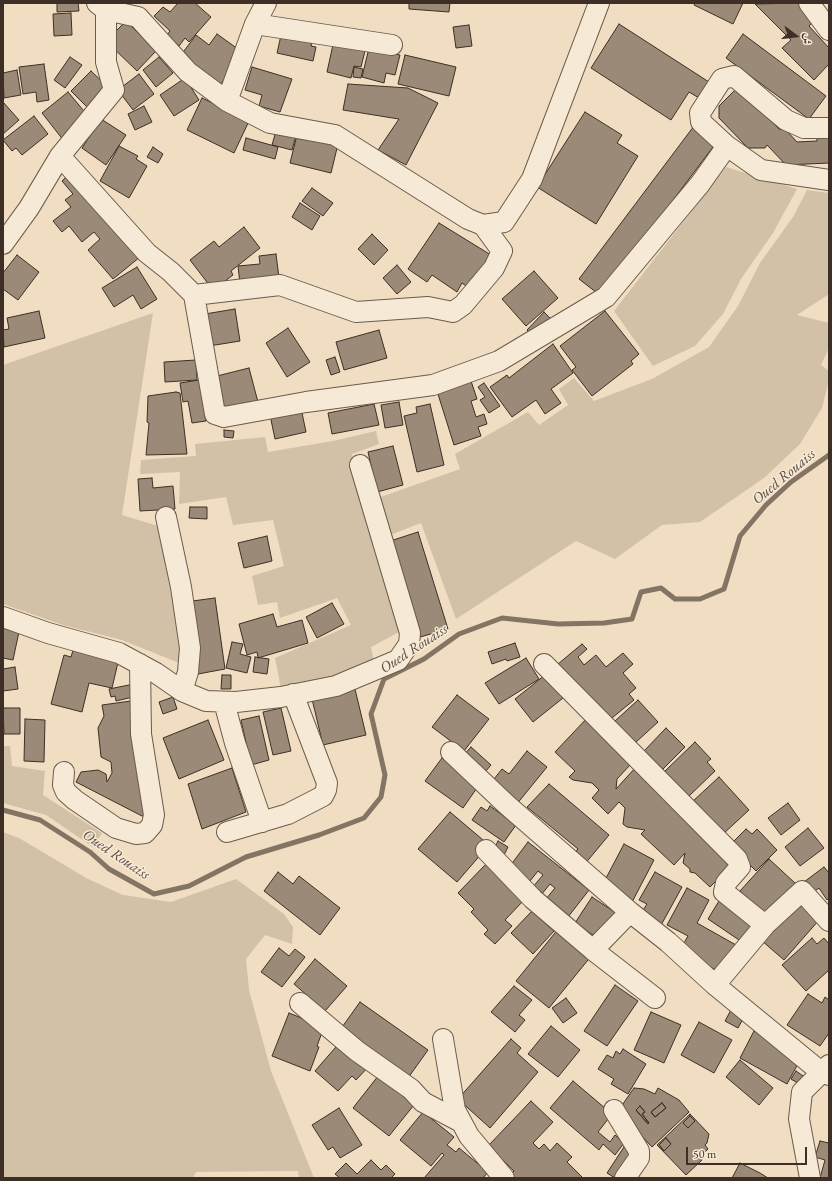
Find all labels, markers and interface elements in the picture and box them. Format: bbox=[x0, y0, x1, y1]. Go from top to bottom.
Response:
north arrow bbox=[776, 16, 816, 56]
text: ش bbox=[799, 32, 816, 46]
water label: Oued Rouaiss bbox=[749, 445, 819, 509]
water label: Oued Rouaiss bbox=[377, 620, 451, 678]
water label: Oued Rouaiss bbox=[79, 826, 153, 884]
scale bar bbox=[688, 1139, 809, 1165]
text: 50 m bbox=[693, 1146, 716, 1162]

